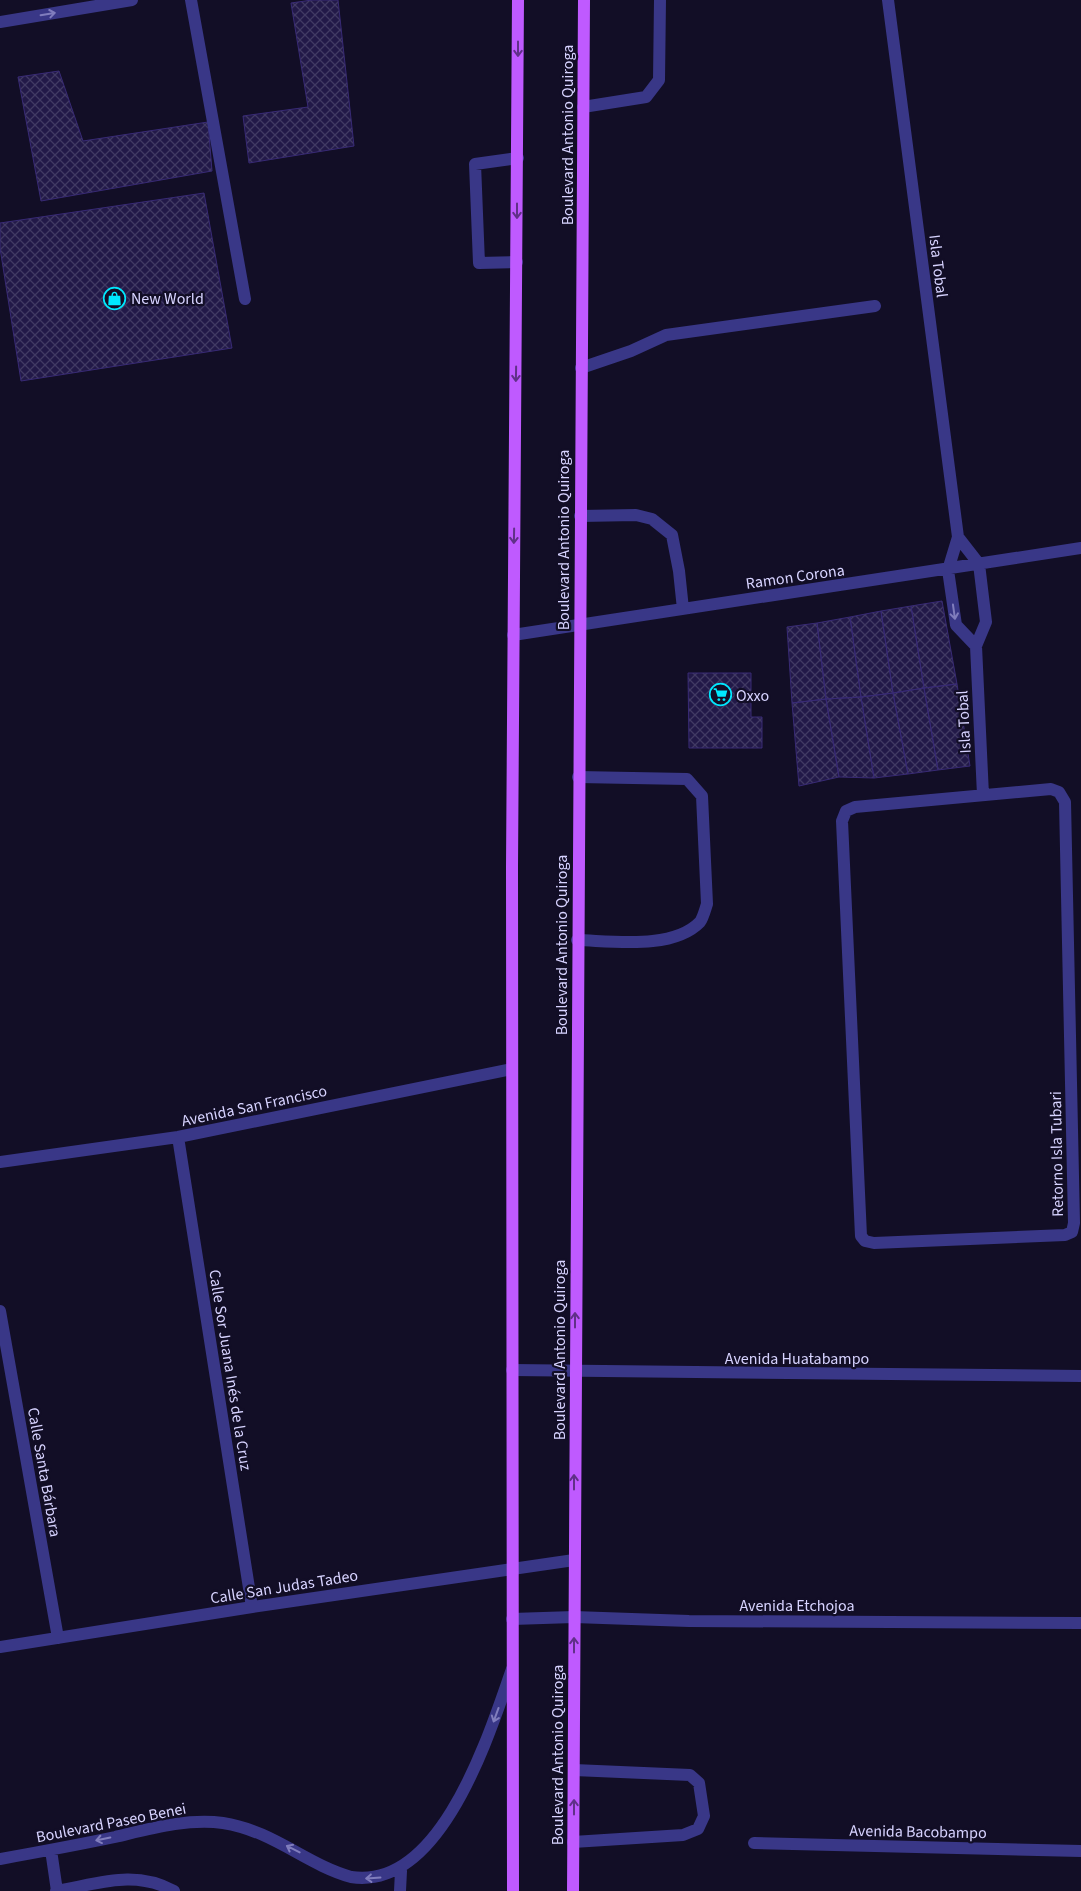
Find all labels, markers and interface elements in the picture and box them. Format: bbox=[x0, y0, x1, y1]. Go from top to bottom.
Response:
one-way arrow bbox=[40, 8, 56, 18]
one-way arrow bbox=[513, 40, 523, 56]
street label: Boulevard Antonio Quiroga bbox=[557, 45, 579, 225]
one-way arrow bbox=[512, 202, 522, 219]
street label: Isla Tobal bbox=[923, 233, 953, 299]
shop icon: New World bbox=[103, 286, 127, 310]
place label: New World bbox=[131, 288, 204, 310]
one-way arrow bbox=[511, 365, 521, 381]
street label: Boulevard Antonio Quiroga bbox=[553, 450, 575, 630]
one-way arrow bbox=[509, 528, 519, 544]
street label: Ramon Corona bbox=[744, 559, 846, 595]
one-way arrow bbox=[949, 603, 959, 619]
supermarket icon: Oxxo bbox=[708, 683, 732, 707]
place label: Oxxo bbox=[736, 685, 769, 707]
street label: Isla Tobal bbox=[951, 690, 977, 754]
street label: Boulevard Antonio Quiroga bbox=[551, 855, 573, 1035]
street label: Avenida San Francisco bbox=[179, 1080, 329, 1132]
street label: Retorno Isla Tubari bbox=[1045, 1091, 1069, 1217]
street label: Boulevard Antonio Quiroga bbox=[549, 1260, 571, 1440]
street label: Calle Sor Juana Inés de la Cruz bbox=[203, 1268, 257, 1472]
one-way arrow bbox=[570, 1312, 580, 1328]
street label: Avenida Huatabampo bbox=[725, 1348, 869, 1370]
street label: Calle Santa Bárbara bbox=[22, 1406, 66, 1539]
one-way arrow bbox=[569, 1475, 579, 1491]
street label: Calle San Judas Tadeo bbox=[209, 1564, 360, 1610]
street label: Avenida Etchojoa bbox=[739, 1595, 855, 1617]
one-way arrow bbox=[569, 1637, 579, 1654]
street label: Boulevard Antonio Quiroga bbox=[547, 1665, 569, 1845]
one-way arrow bbox=[491, 1707, 500, 1722]
street label: Boulevard Paseo Benei bbox=[34, 1798, 188, 1848]
one-way arrow bbox=[569, 1800, 578, 1816]
street label: Avenida Bacobampo bbox=[849, 1820, 987, 1844]
one-way arrow bbox=[95, 1835, 111, 1844]
one-way arrow bbox=[286, 1844, 301, 1854]
one-way arrow bbox=[366, 1873, 382, 1882]

